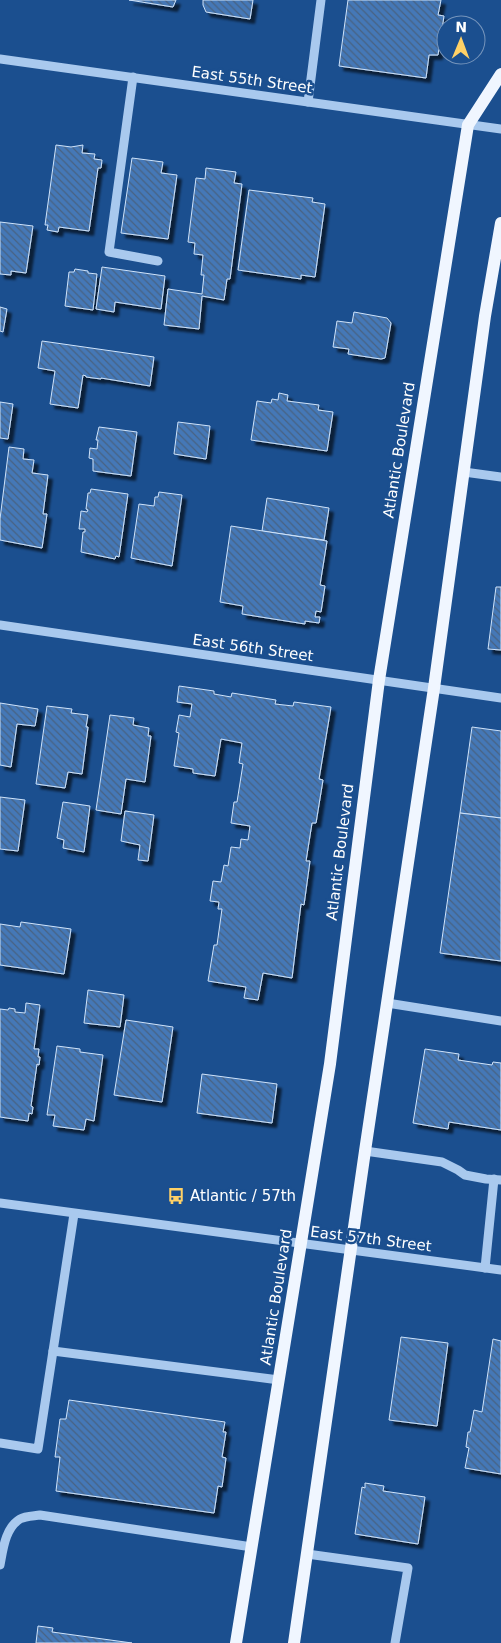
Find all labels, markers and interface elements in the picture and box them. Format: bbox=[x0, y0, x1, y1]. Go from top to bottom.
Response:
north arrow bbox=[436, 15, 486, 65]
text: N bbox=[455, 19, 467, 35]
street label: East 55th Street bbox=[190, 63, 314, 97]
street label: Atlantic Boulevard bbox=[379, 381, 419, 519]
street label: East 56th Street bbox=[191, 631, 315, 665]
street label: Atlantic Boulevard bbox=[323, 783, 357, 921]
bus stop icon: Atlantic / 57th bbox=[166, 1186, 186, 1206]
place label: Atlantic / 57th bbox=[190, 1187, 296, 1205]
street label: East 57th Street bbox=[309, 1223, 433, 1255]
street label: Atlantic Boulevard bbox=[256, 1228, 296, 1366]

